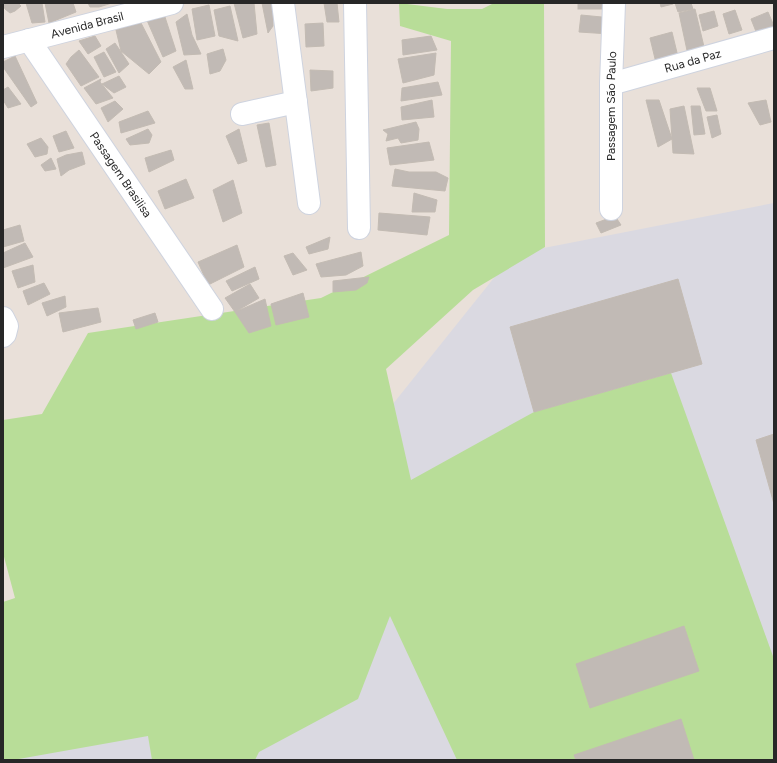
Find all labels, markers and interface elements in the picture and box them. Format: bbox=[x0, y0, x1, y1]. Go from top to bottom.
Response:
street label: Avenida Brasil bbox=[49, 9, 125, 41]
street label: Rua da Paz bbox=[663, 46, 723, 76]
street label: Passagem São Paulo bbox=[604, 51, 619, 161]
street label: Passagem Brasilisa bbox=[87, 129, 155, 220]

